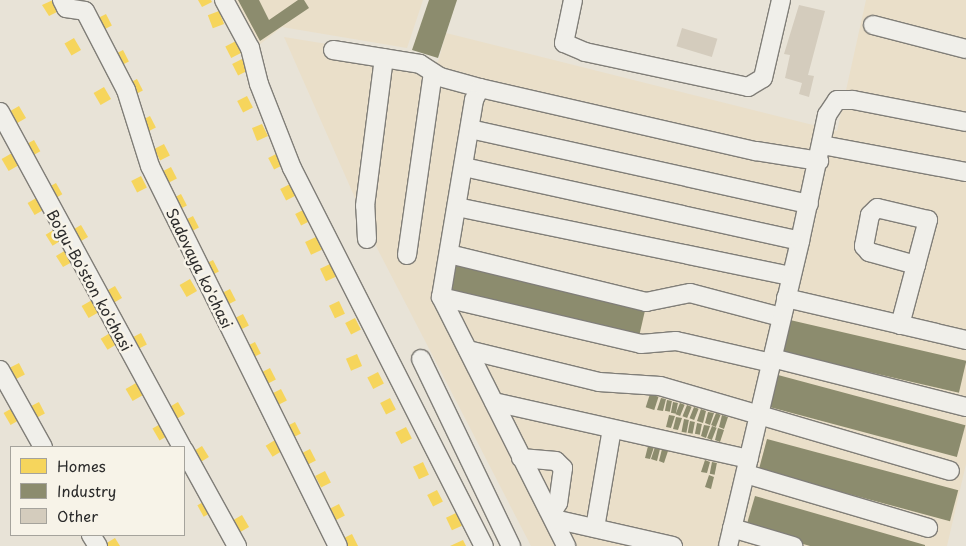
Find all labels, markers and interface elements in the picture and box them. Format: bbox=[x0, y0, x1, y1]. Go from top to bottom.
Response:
street label: Sadovaya ko'chasi bbox=[163, 205, 237, 331]
street label: Bo'gu-Bo'ston ko'chasi bbox=[44, 206, 136, 354]
legend bbox=[10, 446, 185, 536]
text: Homes bbox=[57, 454, 106, 477]
text: Industry bbox=[57, 479, 116, 502]
text: Other bbox=[57, 504, 98, 527]

